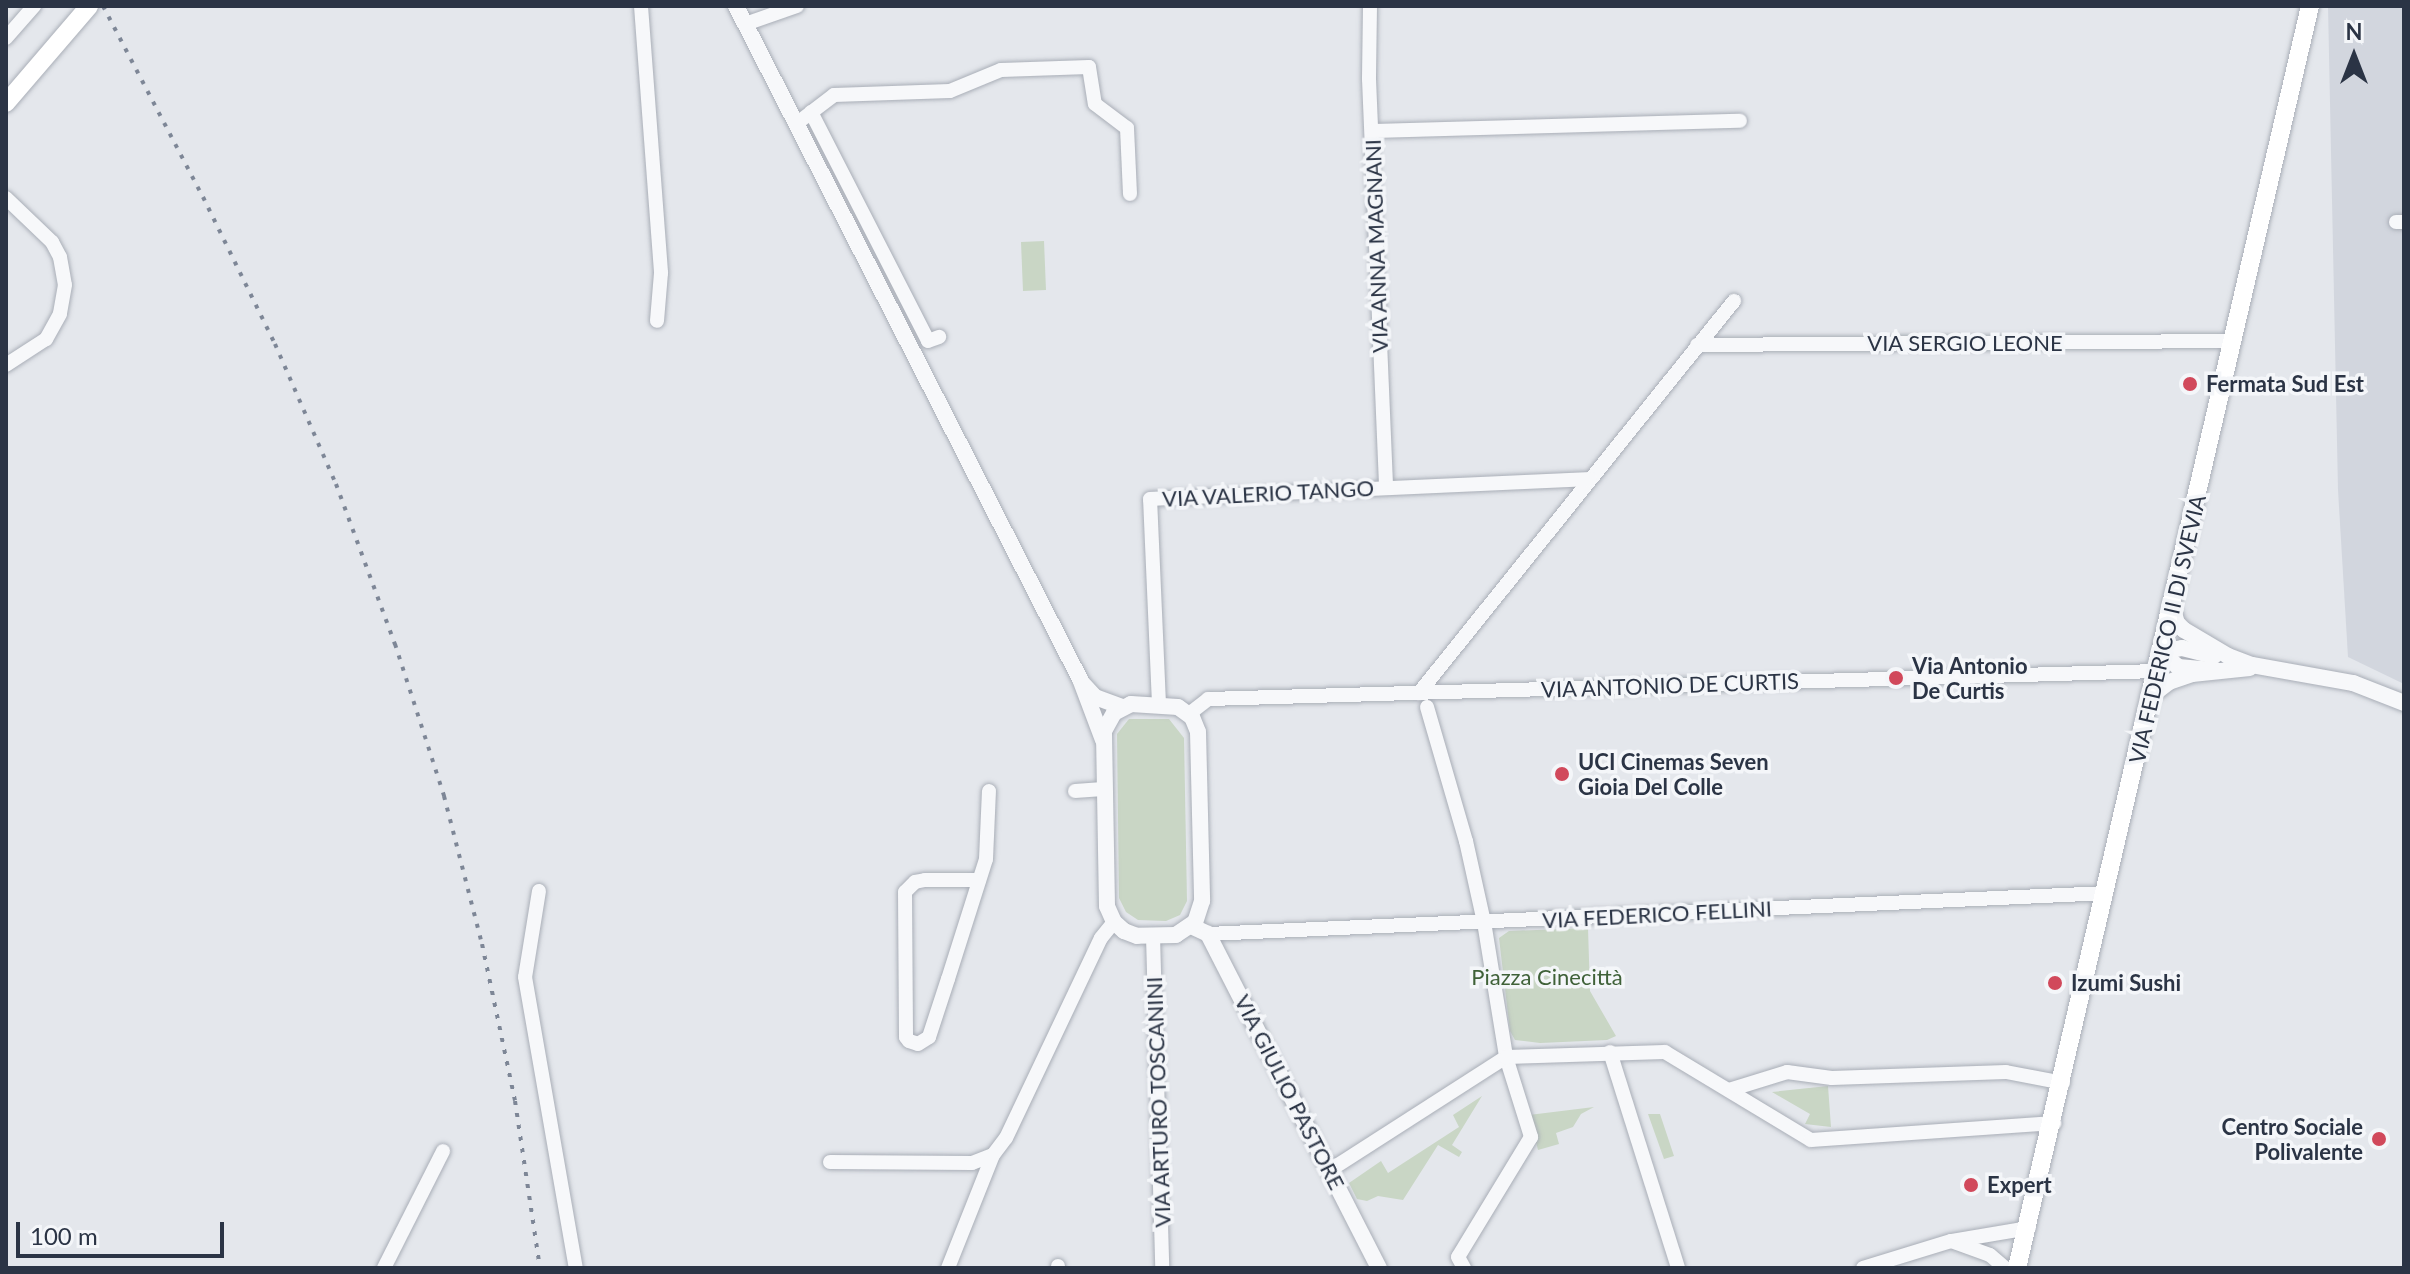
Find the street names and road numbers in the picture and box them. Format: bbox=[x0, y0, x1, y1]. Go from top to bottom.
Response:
street label: VIA ANNA MAGNANI bbox=[1359, 137, 1393, 355]
street label: VIA SERGIO LEONE bbox=[1867, 330, 2063, 356]
street label: VIA VALERIO TANGO bbox=[1160, 474, 1376, 512]
street label: VIA FEDERICO II DI SVEVIA bbox=[2123, 492, 2211, 766]
street label: VIA ANTONIO DE CURTIS bbox=[1540, 667, 1800, 703]
street label: VIA FEDERICO FELLINI bbox=[1541, 895, 1773, 933]
street label: VIA ARTURO TOSCANINI bbox=[1140, 975, 1176, 1229]
street label: VIA GIULIO PASTORE bbox=[1229, 990, 1351, 1194]

